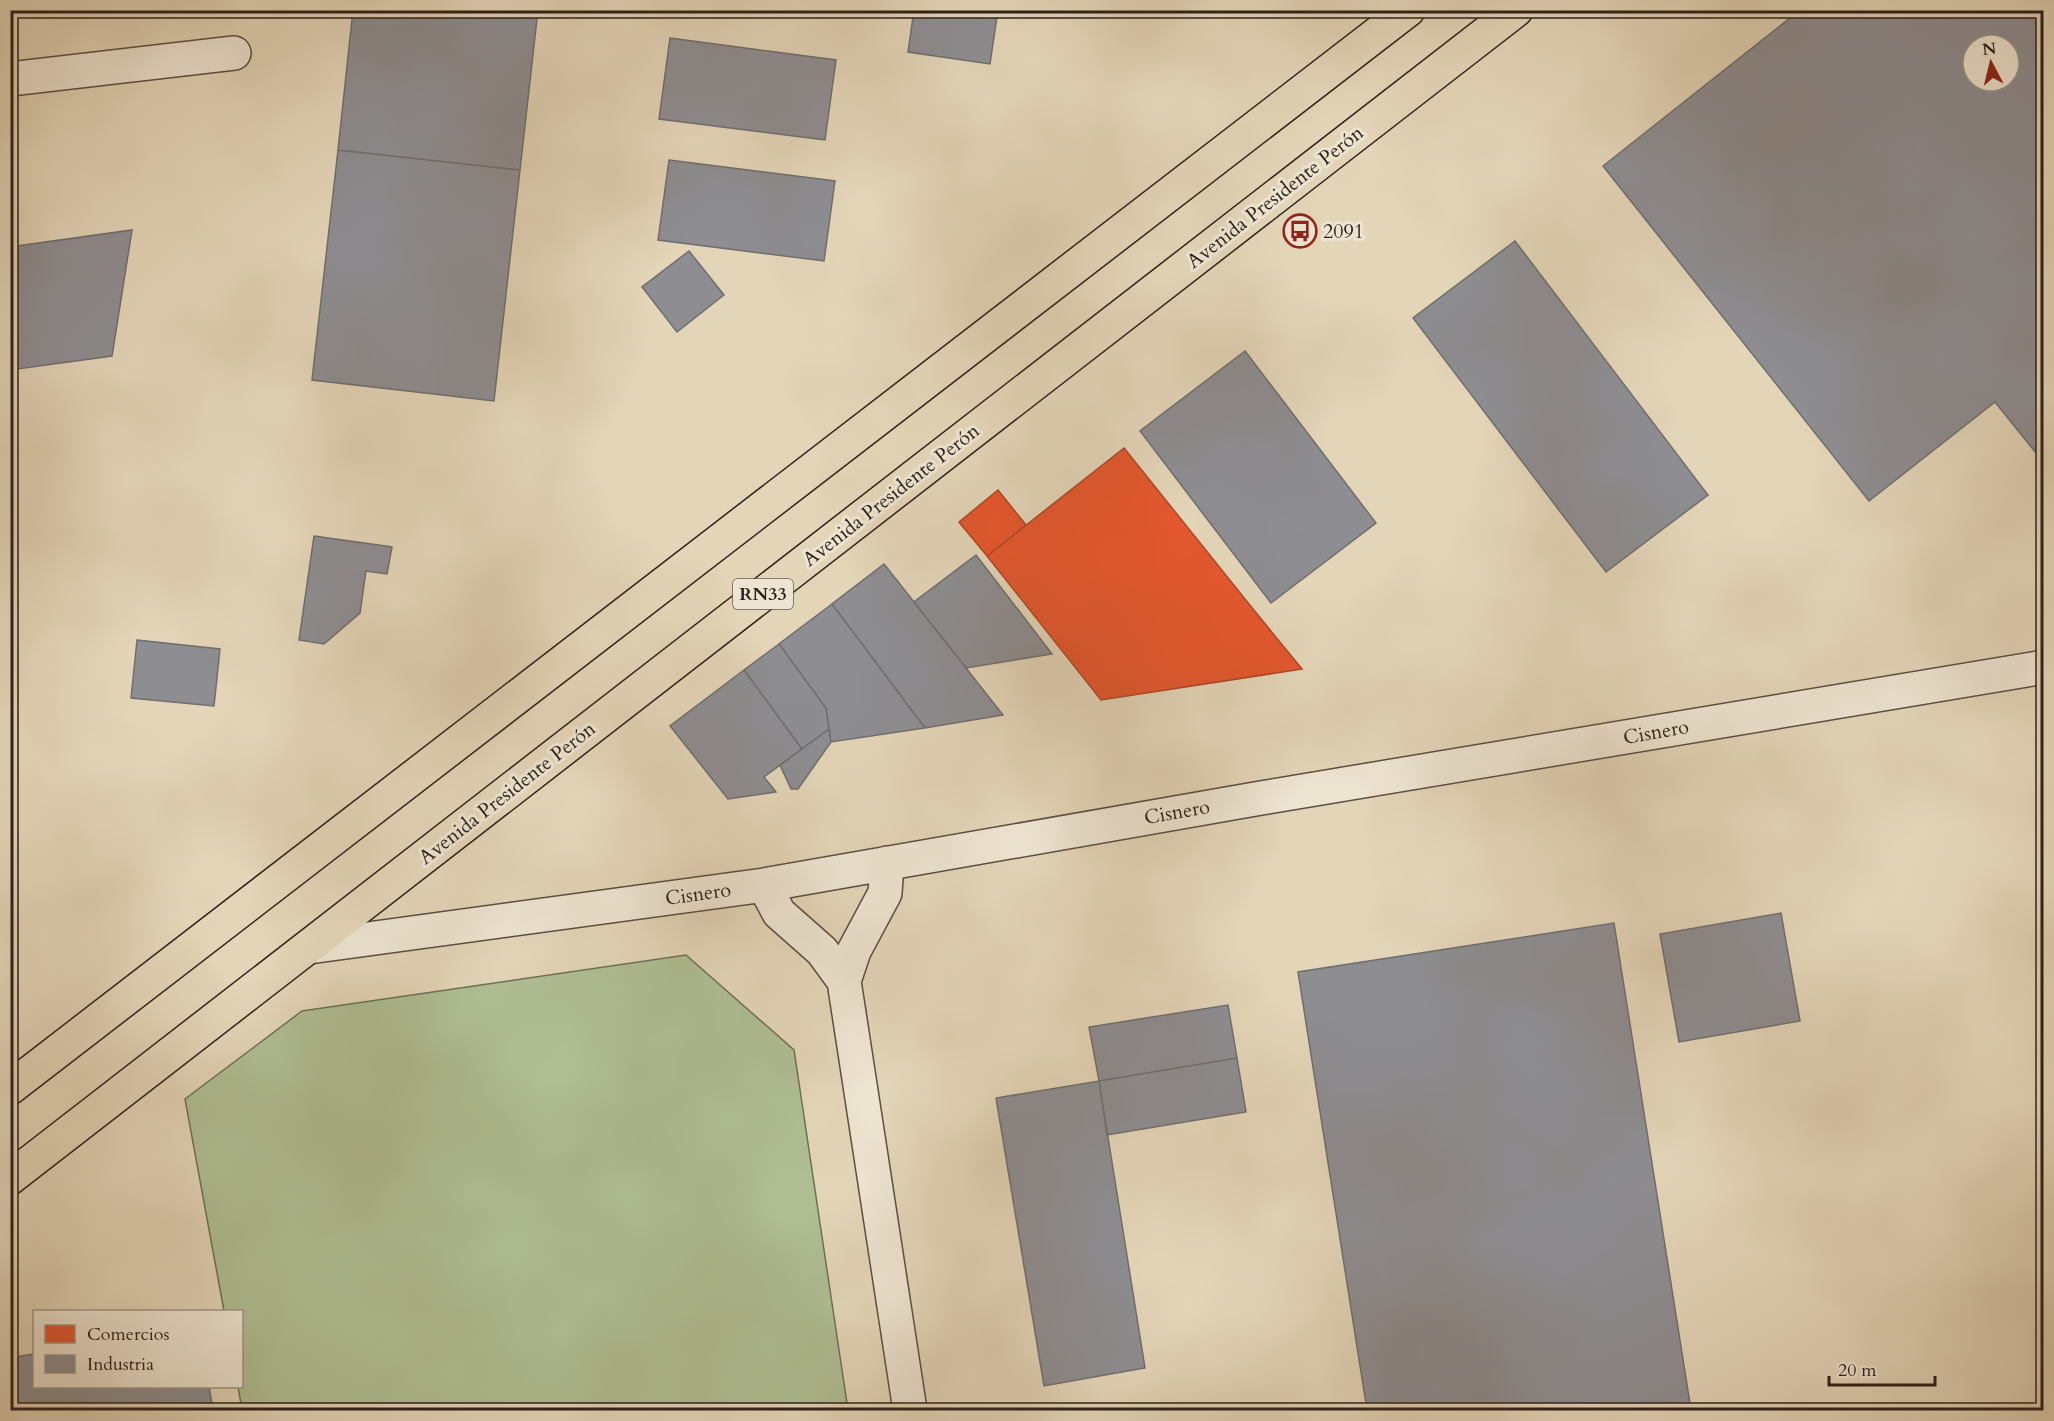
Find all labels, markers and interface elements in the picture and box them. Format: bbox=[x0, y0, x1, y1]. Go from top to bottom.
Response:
north arrow bbox=[1961, 33, 2021, 93]
text: N bbox=[1981, 37, 1998, 61]
street label: Avenida Presidente Perón bbox=[1181, 119, 1370, 275]
bus stop icon: 2091 bbox=[1282, 213, 1318, 249]
place label: 2091 bbox=[1323, 218, 1364, 245]
street label: Avenida Presidente Perón bbox=[797, 417, 986, 573]
road number: RN33 bbox=[733, 579, 793, 609]
street label: Cisnero bbox=[1621, 713, 1691, 751]
street label: Avenida Presidente Perón bbox=[413, 715, 602, 871]
street label: Cisnero bbox=[1142, 793, 1212, 831]
street label: Cisnero bbox=[663, 876, 733, 912]
legend bbox=[33, 1310, 243, 1388]
text: Comercios bbox=[87, 1322, 169, 1347]
scale bar bbox=[1829, 1349, 1936, 1387]
text: Industria bbox=[87, 1352, 154, 1377]
text: 20 m bbox=[1838, 1358, 1877, 1383]

